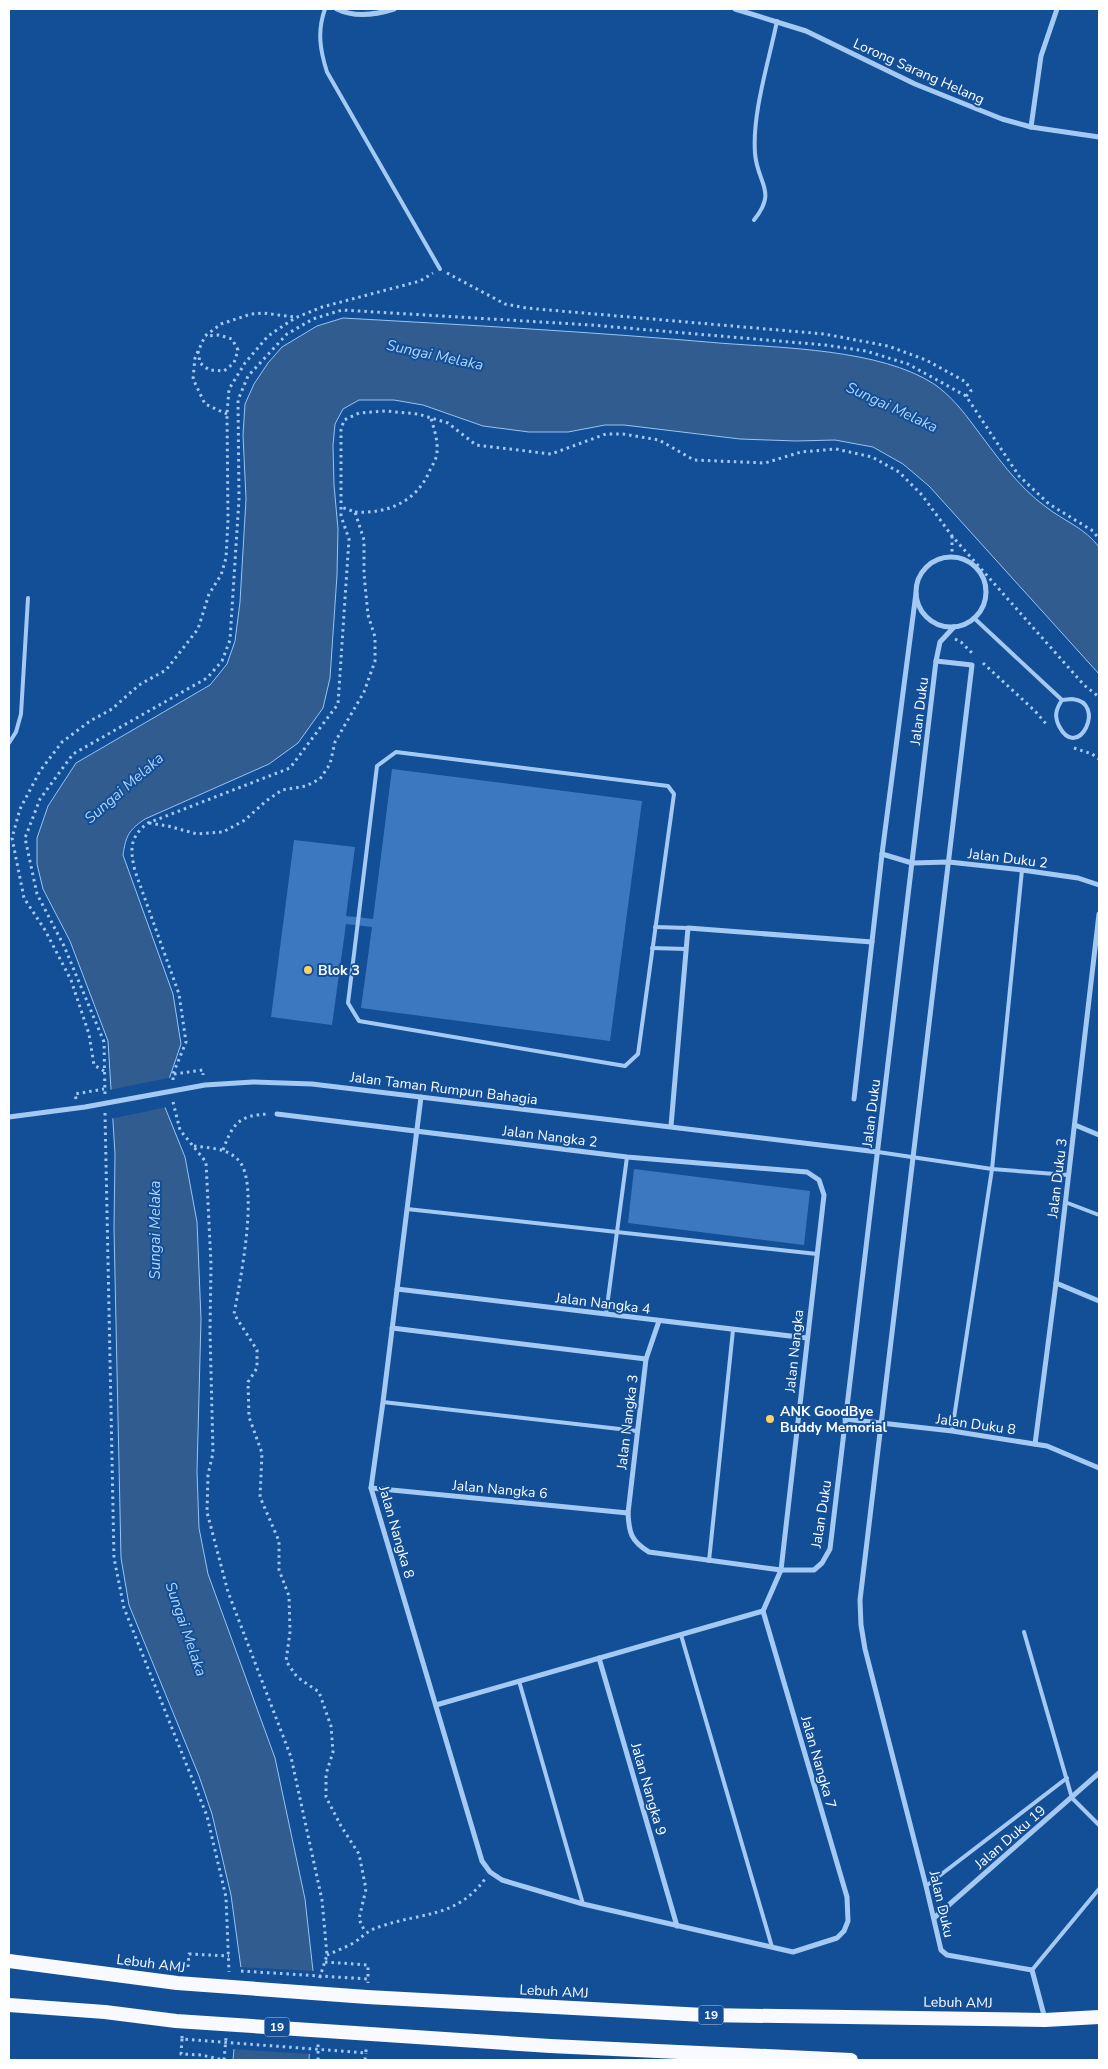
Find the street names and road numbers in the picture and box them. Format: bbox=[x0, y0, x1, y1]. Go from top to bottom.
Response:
street label: Lorong Sarang Helang bbox=[850, 34, 987, 109]
street label: Jalan Duku bbox=[906, 676, 933, 747]
street label: Jalan Duku 2 bbox=[966, 844, 1049, 873]
street label: Jalan Taman Rumpun Bahagia bbox=[348, 1067, 539, 1109]
street label: Jalan Duku bbox=[858, 1078, 885, 1149]
street label: Jalan Nangka 2 bbox=[500, 1121, 598, 1152]
street label: Jalan Duku 3 bbox=[1043, 1137, 1072, 1220]
street label: Jalan Nangka 4 bbox=[553, 1288, 651, 1319]
street label: Jalan Nangka bbox=[781, 1309, 808, 1394]
street label: Jalan Nangka 3 bbox=[612, 1374, 643, 1472]
street label: Jalan Duku 8 bbox=[934, 1409, 1017, 1439]
street label: Jalan Nangka 6 bbox=[451, 1476, 548, 1503]
street label: Jalan Duku bbox=[807, 1479, 836, 1550]
street label: Jalan Nangka 8 bbox=[374, 1483, 419, 1581]
street label: Jalan Nangka 7 bbox=[796, 1713, 841, 1811]
street label: Jalan Nangka 9 bbox=[626, 1740, 671, 1838]
street label: Jalan Duku 19 bbox=[970, 1801, 1050, 1874]
street label: Jalan Duku bbox=[924, 1868, 958, 1939]
street label: Lebuh AMJ bbox=[115, 1950, 186, 1977]
street label: Lebuh AMJ bbox=[519, 1980, 589, 2003]
street label: Lebuh AMJ bbox=[923, 1992, 993, 2013]
road number: 19 bbox=[698, 2006, 724, 2024]
road number: 19 bbox=[264, 2018, 290, 2036]

